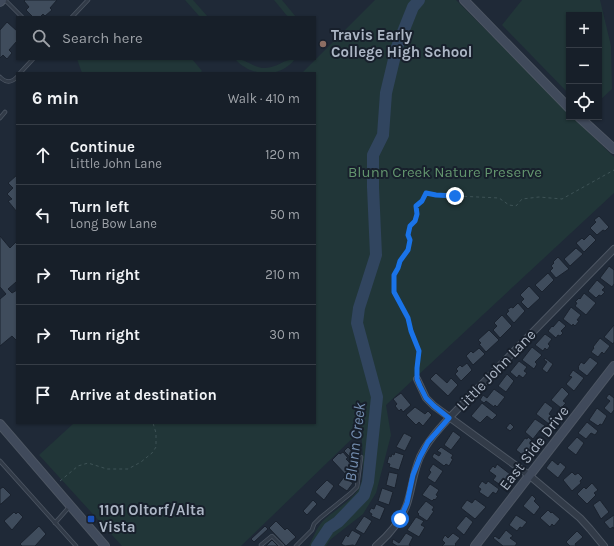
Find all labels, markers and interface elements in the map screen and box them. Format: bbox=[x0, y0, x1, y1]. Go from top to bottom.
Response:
map controls bbox=[566, 12, 602, 120]
button: + bbox=[566, 12, 602, 48]
search box bbox=[16, 16, 316, 60]
place label: Travis Early College High School bbox=[331, 26, 472, 61]
icon: search bbox=[30, 27, 52, 49]
text: Search here bbox=[62, 29, 143, 47]
marker: Travis Early College High School bbox=[318, 39, 328, 49]
button: − bbox=[566, 48, 602, 84]
button: locate bbox=[566, 84, 602, 120]
text: 6 min bbox=[32, 88, 79, 108]
text: Walk · 410 m bbox=[228, 91, 300, 106]
text: Continue bbox=[70, 138, 135, 156]
icon: ahead bbox=[32, 144, 54, 166]
text: 120 m bbox=[265, 147, 300, 162]
text: Little John Lane bbox=[70, 156, 162, 171]
park label: Blunn Creek Nature Preserve bbox=[348, 163, 542, 181]
route end bbox=[446, 187, 464, 205]
text: Turn left bbox=[70, 198, 129, 216]
icon: left bbox=[32, 204, 54, 226]
text: 50 m bbox=[270, 207, 300, 222]
text: Long Bow Lane bbox=[70, 216, 157, 231]
icon: right bbox=[32, 264, 54, 286]
text: Turn right bbox=[70, 266, 140, 284]
text: 210 m bbox=[265, 267, 300, 282]
icon: right bbox=[32, 324, 54, 346]
text: Turn right bbox=[70, 326, 140, 344]
street label: Little John Lane bbox=[453, 326, 539, 414]
text: 30 m bbox=[269, 327, 300, 342]
icon: arrive bbox=[32, 384, 54, 406]
text: Arrive at destination bbox=[70, 386, 217, 404]
water label: Blunn Creek bbox=[341, 400, 369, 483]
street label: East Side Drive bbox=[495, 402, 573, 494]
place label: 1101 Oltorf/Alta Vista bbox=[99, 501, 205, 536]
route start bbox=[391, 510, 409, 528]
marker: 1101 Oltorf/Alta Vista bbox=[86, 514, 96, 524]

